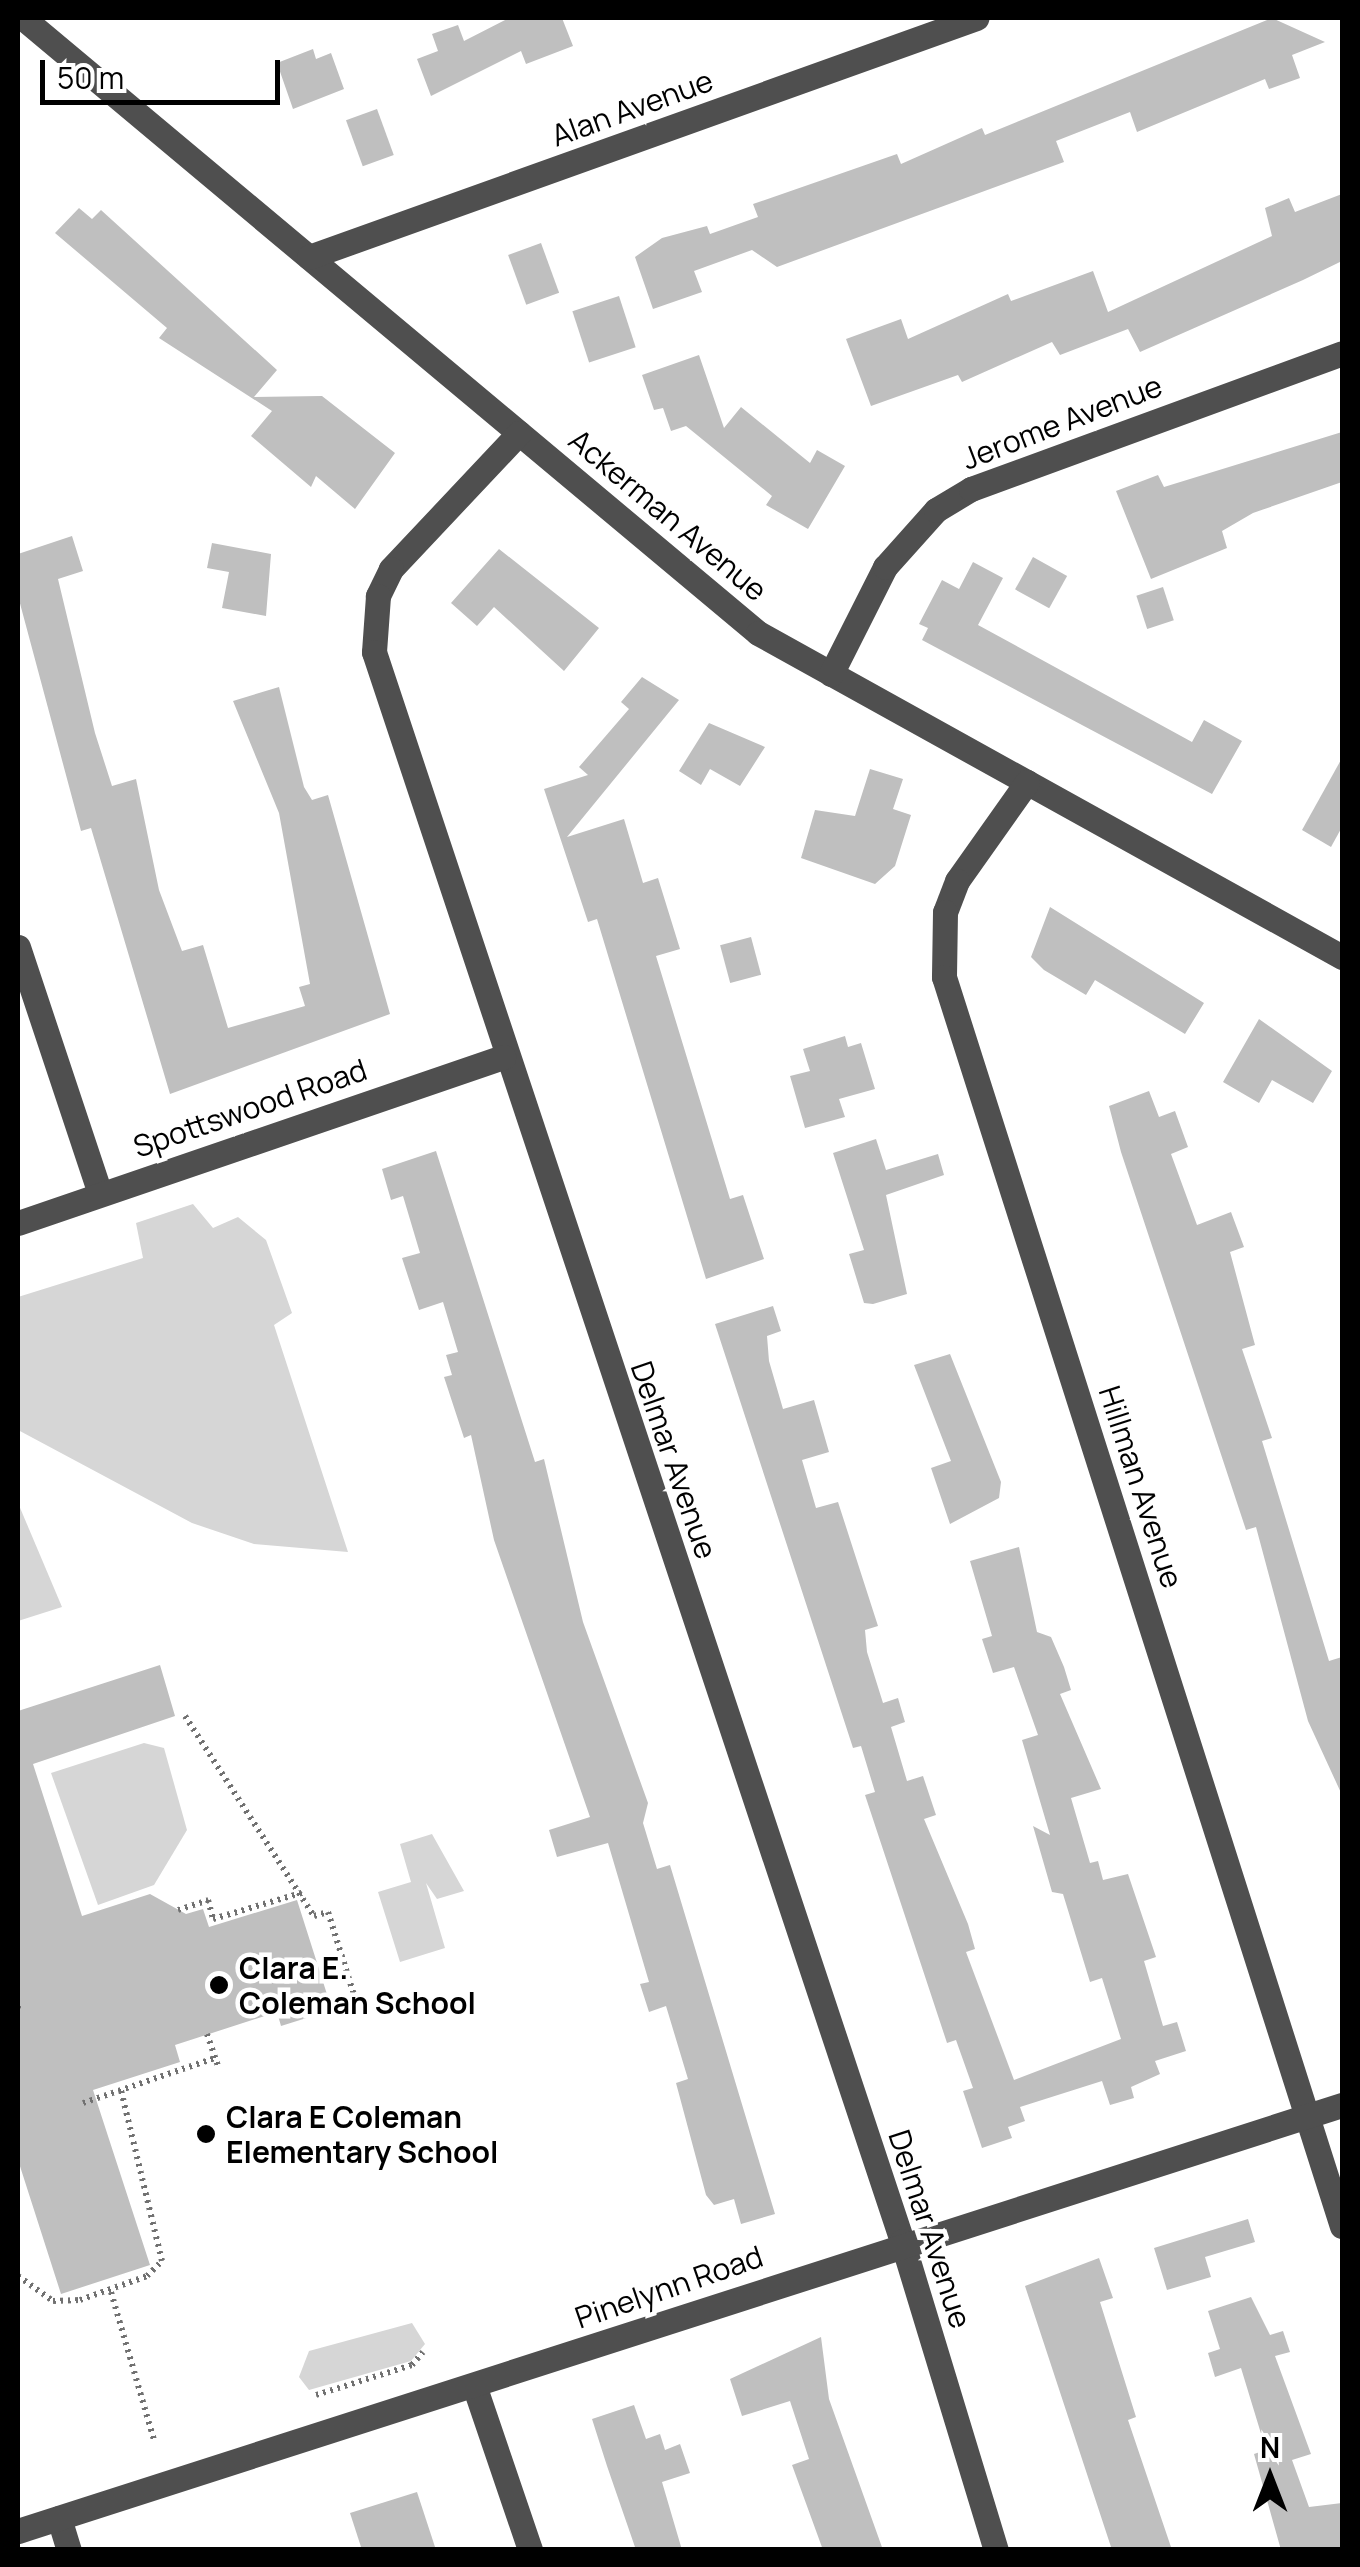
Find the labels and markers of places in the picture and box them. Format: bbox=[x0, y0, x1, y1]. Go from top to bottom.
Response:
place label: Clara E. Coleman School bbox=[239, 1950, 476, 2020]
marker: Clara E. Coleman School bbox=[208, 1974, 230, 1996]
place label: Clara E Coleman Elementary School bbox=[226, 2099, 498, 2170]
marker: Clara E Coleman Elementary School bbox=[195, 2123, 217, 2145]

